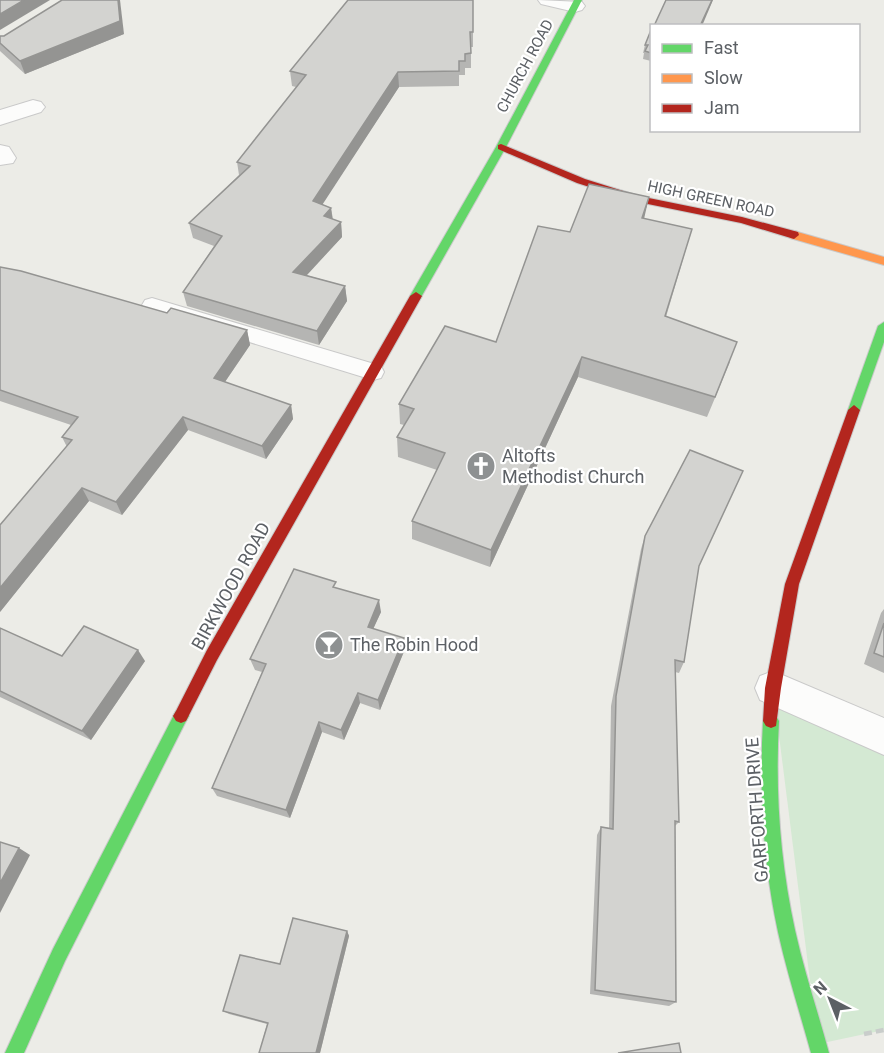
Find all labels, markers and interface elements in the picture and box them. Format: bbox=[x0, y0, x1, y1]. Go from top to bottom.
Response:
street label: CHURCH ROAD bbox=[493, 16, 557, 116]
legend bbox=[650, 24, 860, 132]
text: Fast bbox=[704, 37, 739, 58]
text: Slow bbox=[704, 67, 743, 88]
text: Jam bbox=[704, 97, 740, 118]
street label: HIGH GREEN ROAD bbox=[646, 177, 776, 221]
place label: Altofts Methodist Church bbox=[502, 445, 644, 487]
church icon: Altofts Methodist Church bbox=[465, 450, 497, 482]
street label: BIRKWOOD ROAD bbox=[187, 518, 274, 653]
bar icon: The Robin Hood bbox=[313, 629, 345, 661]
place label: The Robin Hood bbox=[350, 634, 478, 655]
street label: GARFORTH DRIVE bbox=[741, 737, 772, 883]
north arrow bbox=[800, 969, 860, 1029]
text: N bbox=[810, 977, 831, 999]

